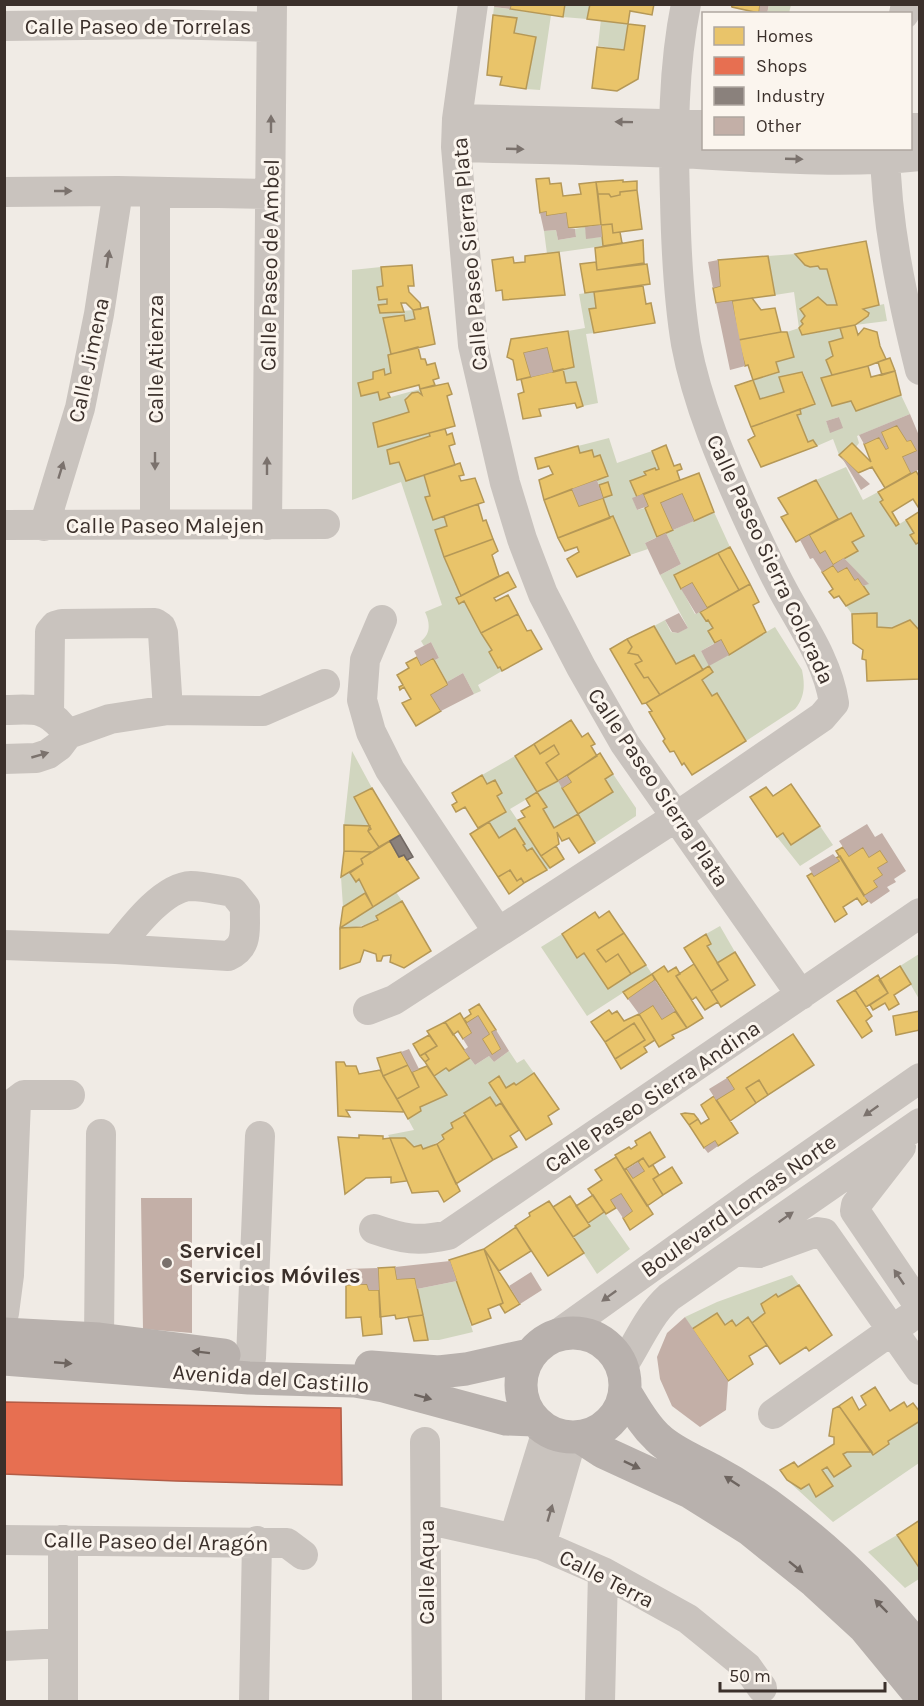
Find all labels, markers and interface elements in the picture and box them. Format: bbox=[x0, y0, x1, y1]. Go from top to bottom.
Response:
legend bbox=[702, 12, 912, 150]
street label: Calle Paseo de Torrelas bbox=[25, 14, 251, 40]
text: Homes bbox=[756, 25, 813, 47]
text: Shops bbox=[756, 55, 808, 77]
text: Industry bbox=[756, 85, 825, 107]
one-way arrow bbox=[266, 115, 275, 134]
text: Other bbox=[756, 115, 801, 137]
one-way arrow bbox=[615, 118, 634, 127]
street label: Calle Paseo Sierra Plata bbox=[447, 136, 493, 372]
one-way arrow bbox=[505, 144, 524, 153]
one-way arrow bbox=[784, 155, 803, 164]
street label: Calle Paseo de Ambel bbox=[255, 159, 285, 371]
one-way arrow bbox=[53, 187, 72, 196]
one-way arrow bbox=[103, 250, 112, 269]
street label: Calle Atienza bbox=[143, 294, 169, 424]
street label: Calle Jimena bbox=[63, 295, 115, 425]
street label: Calle Paseo Sierra Colorada bbox=[701, 431, 839, 688]
one-way arrow bbox=[150, 452, 160, 471]
one-way arrow bbox=[263, 457, 272, 476]
one-way arrow bbox=[57, 461, 66, 479]
street label: Calle Paseo Malejen bbox=[66, 513, 264, 539]
street label: Calle Paseo Sierra Plata bbox=[582, 683, 734, 892]
one-way arrow bbox=[31, 750, 49, 759]
street label: Calle Paseo Sierra Andina bbox=[540, 1015, 765, 1179]
one-way arrow bbox=[864, 1105, 880, 1117]
street label: Boulevard Lomas Norte bbox=[636, 1129, 841, 1283]
one-way arrow bbox=[777, 1211, 793, 1223]
place label: Servicel Servicios Móviles bbox=[179, 1238, 361, 1289]
marker: Servicel Servicios Móviles bbox=[160, 1256, 174, 1270]
one-way arrow bbox=[894, 1269, 905, 1285]
one-way arrow bbox=[602, 1290, 617, 1302]
one-way arrow bbox=[191, 1347, 210, 1357]
one-way arrow bbox=[53, 1358, 72, 1368]
street label: Avenida del Castillo bbox=[172, 1359, 370, 1399]
one-way arrow bbox=[414, 1392, 432, 1402]
one-way arrow bbox=[623, 1460, 640, 1469]
one-way arrow bbox=[723, 1476, 740, 1487]
one-way arrow bbox=[546, 1504, 555, 1522]
street label: Calle Aqua bbox=[414, 1519, 440, 1625]
street label: Calle Paseo del Aragón bbox=[43, 1527, 269, 1557]
street label: Calle Terra bbox=[555, 1544, 658, 1614]
one-way arrow bbox=[789, 1561, 804, 1573]
one-way arrow bbox=[874, 1598, 888, 1613]
scale bar bbox=[720, 1655, 885, 1693]
text: 50 m bbox=[729, 1665, 771, 1687]

